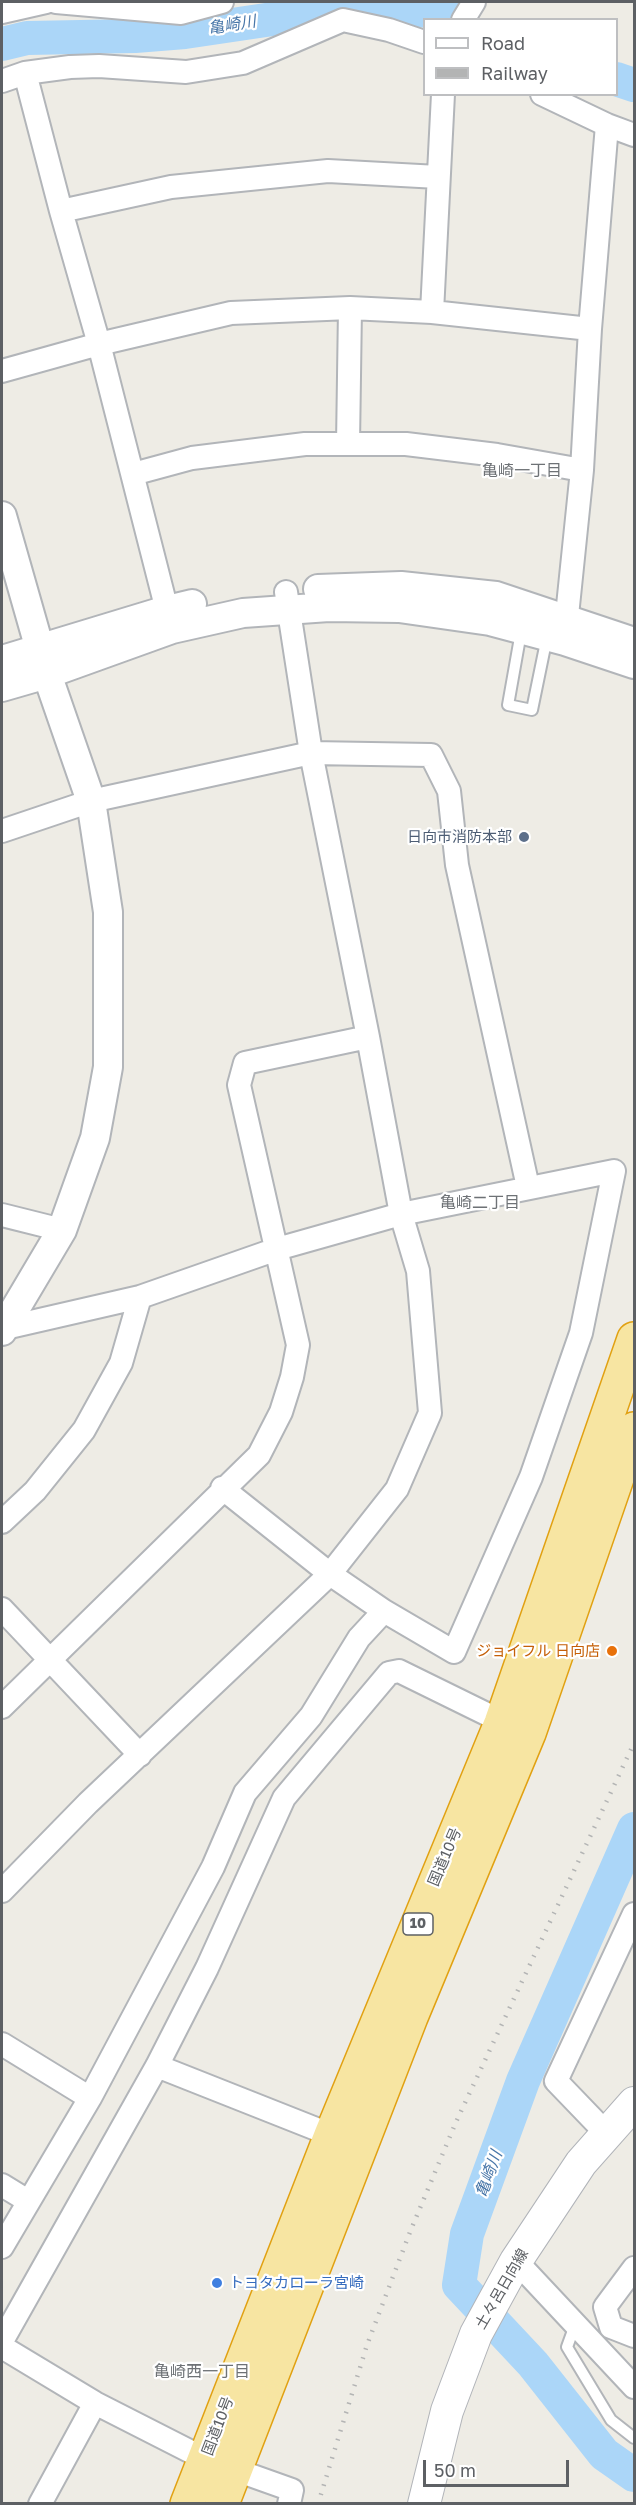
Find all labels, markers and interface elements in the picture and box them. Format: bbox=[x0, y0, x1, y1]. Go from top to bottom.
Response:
water label: 亀崎川 bbox=[207, 12, 257, 38]
legend bbox=[423, 18, 618, 96]
text: Road bbox=[481, 32, 525, 54]
text: Railway bbox=[481, 62, 548, 84]
district label: 亀崎一丁目 bbox=[482, 461, 562, 481]
place label: 日向市消防本部 bbox=[407, 828, 512, 846]
marker: 日向市消防本部 bbox=[517, 830, 531, 844]
district label: 亀崎二丁目 bbox=[440, 1193, 520, 1213]
place label: ジョイフル 日向店 bbox=[476, 1642, 600, 1660]
marker: ジョイフル 日向店 bbox=[605, 1644, 619, 1658]
street label: 国道10号 bbox=[425, 1825, 465, 1889]
road number: 10 bbox=[403, 1913, 433, 1935]
water label: 亀崎川 bbox=[472, 2148, 506, 2200]
street label: 土々呂日向線 bbox=[472, 2246, 532, 2332]
place label: トヨタカローラ宮崎 bbox=[229, 2274, 364, 2292]
marker: トヨタカローラ宮崎 bbox=[210, 2276, 224, 2290]
district label: 亀崎西一丁目 bbox=[154, 2362, 250, 2382]
street label: 国道10号 bbox=[199, 2394, 237, 2458]
scale bar bbox=[426, 2448, 572, 2486]
text: 50 m bbox=[434, 2459, 476, 2481]

